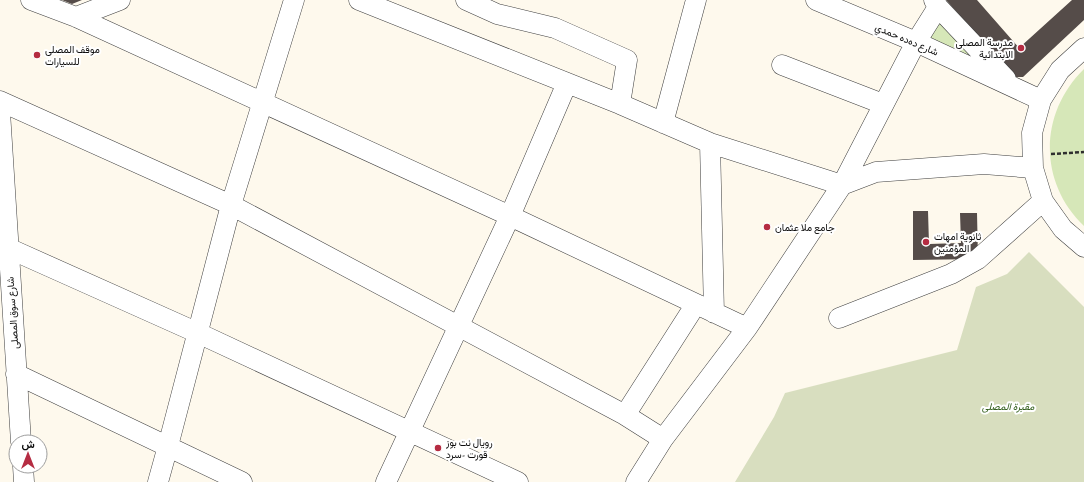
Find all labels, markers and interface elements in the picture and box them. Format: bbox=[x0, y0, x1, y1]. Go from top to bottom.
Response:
street label: شارع دەدە حمدي bbox=[872, 21, 940, 61]
place label: مدرسة المصلى الابتدائية bbox=[956, 37, 1013, 61]
marker: مدرسة المصلى الابتدائية bbox=[1016, 43, 1026, 53]
place label: موقف المصلى للسيارات bbox=[45, 44, 100, 68]
marker: موقف المصلى للسيارات bbox=[32, 50, 42, 60]
marker: جامع ملا عثمان bbox=[762, 222, 772, 232]
place label: جامع ملا عثمان bbox=[775, 222, 835, 234]
place label: ثانوية امهات المؤمنين bbox=[934, 231, 981, 255]
marker: ثانوية امهات المؤمنين bbox=[921, 237, 931, 247]
street label: شارع سوق المصلى bbox=[4, 276, 22, 349]
park label: مقبرة المصلى bbox=[982, 401, 1035, 413]
north arrow bbox=[8, 434, 48, 474]
place label: رويال نت بوز قورت -سرد bbox=[445, 437, 493, 461]
text: ش bbox=[21, 438, 35, 451]
marker: رويال نت بوز قورت -سرد bbox=[433, 443, 443, 453]

